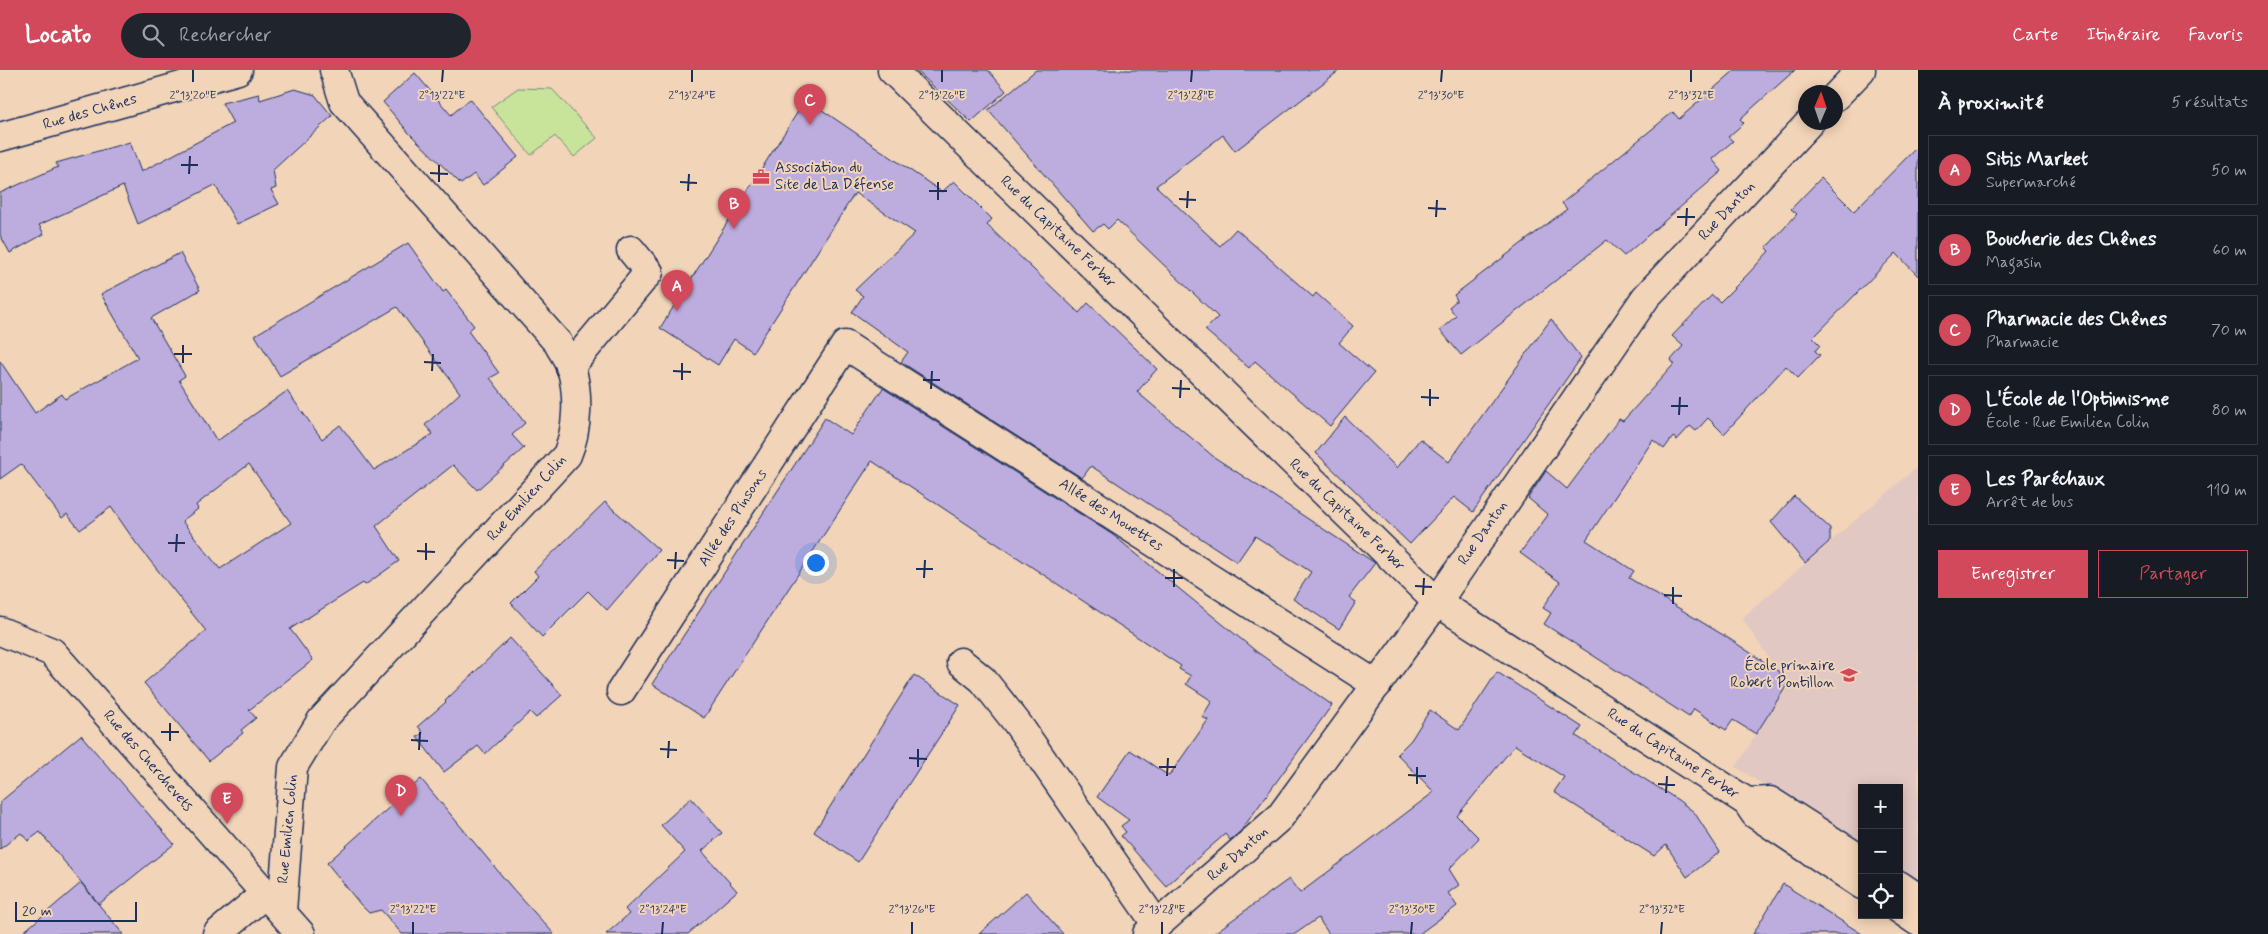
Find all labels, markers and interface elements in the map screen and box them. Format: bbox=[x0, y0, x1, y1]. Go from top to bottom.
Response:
search box bbox=[121, 13, 471, 58]
text: Locato bbox=[25, 20, 91, 51]
icon: search bbox=[139, 21, 167, 49]
text: Rechercher bbox=[179, 23, 272, 48]
text: Carte bbox=[2012, 23, 2058, 47]
text: Itinéraire bbox=[2086, 23, 2160, 47]
text: Favoris bbox=[2188, 23, 2243, 47]
pin: C bbox=[794, 84, 826, 125]
north arrow bbox=[1798, 85, 1843, 130]
text: 2°13'20"E bbox=[169, 88, 217, 104]
text: 2°13'22"E bbox=[419, 88, 465, 104]
text: 2°13'24"E bbox=[668, 88, 716, 104]
text: 2°13'26"E bbox=[919, 88, 965, 104]
text: 2°13'28"E bbox=[1168, 88, 1214, 104]
text: 2°13'30"E bbox=[1418, 88, 1464, 104]
text: 2°13'32"E bbox=[1668, 88, 1714, 104]
street label: Rue des Chênes bbox=[41, 89, 140, 135]
text: À proximité bbox=[1938, 89, 2044, 117]
text: 5 résultats bbox=[2171, 92, 2248, 113]
text: Sitis Market bbox=[1986, 147, 2088, 172]
place label: Association du Site de La Défense bbox=[775, 158, 894, 195]
text: A bbox=[1950, 160, 1960, 181]
text: 50 m bbox=[2211, 160, 2247, 181]
office icon: Association du Site de La Défense bbox=[751, 167, 771, 187]
street label: Rue du Capitaine Ferber bbox=[996, 171, 1120, 293]
text: Supermarché bbox=[1986, 172, 2076, 193]
street label: Rue Danton bbox=[1694, 177, 1760, 245]
pin: B bbox=[718, 188, 750, 229]
text: Boucherie des Chênes bbox=[1986, 227, 2156, 252]
text: B bbox=[1950, 240, 1960, 261]
text: 60 m bbox=[2213, 240, 2247, 261]
text: Magasin bbox=[1986, 252, 2042, 273]
pin: A bbox=[661, 270, 693, 311]
text: Pharmacie des Chênes bbox=[1986, 307, 2167, 332]
text: C bbox=[1949, 320, 1961, 341]
text: 70 m bbox=[2211, 320, 2247, 341]
text: Pharmacie bbox=[1986, 332, 2059, 353]
text: L'École de l'Optimisme bbox=[1986, 387, 2169, 412]
text: D bbox=[1949, 400, 1961, 421]
text: 80 m bbox=[2212, 400, 2247, 421]
text: École · Rue Emilien Colin bbox=[1986, 412, 2149, 433]
street label: Rue Emilien Colin bbox=[483, 451, 571, 545]
street label: Rue du Capitaine Ferber bbox=[1285, 454, 1409, 576]
street label: Allée des Pinsons bbox=[694, 465, 772, 570]
text: Les Paréchaux bbox=[1986, 467, 2105, 492]
street label: Allée des Mouettes bbox=[1055, 474, 1167, 556]
text: E bbox=[1950, 480, 1960, 501]
text: 110 m bbox=[2206, 480, 2247, 501]
text: Arrêt de bus bbox=[1986, 492, 2073, 513]
street label: Rue Danton bbox=[1453, 497, 1513, 569]
your location bbox=[803, 550, 829, 576]
button: Enregistrer bbox=[1938, 550, 2088, 598]
button: Partager bbox=[2098, 550, 2248, 598]
place label: École primaire Robert Pontillon bbox=[1730, 655, 1835, 693]
school or university icon: École primaire Robert Pontillon bbox=[1839, 665, 1859, 685]
street label: Rue du Capitaine Ferber bbox=[1603, 704, 1743, 804]
street label: Rue des Cherchevets bbox=[98, 706, 198, 816]
street label: Rue Emilien Colin bbox=[273, 774, 303, 884]
pin: D bbox=[385, 775, 417, 816]
pin: E bbox=[211, 783, 243, 824]
map controls bbox=[1858, 784, 1903, 919]
button: + bbox=[1858, 784, 1903, 829]
street label: Rue Danton bbox=[1203, 822, 1273, 886]
button: − bbox=[1858, 829, 1903, 874]
button: locate bbox=[1858, 874, 1903, 919]
scale bar bbox=[15, 899, 138, 922]
text: 20 m bbox=[22, 902, 52, 920]
text: 2°13'22"E bbox=[390, 902, 436, 918]
text: 2°13'24"E bbox=[639, 902, 687, 918]
text: 2°13'26"E bbox=[889, 902, 935, 918]
text: 2°13'28"E bbox=[1139, 902, 1185, 918]
text: 2°13'30"E bbox=[1389, 902, 1435, 918]
text: 2°13'32"E bbox=[1639, 902, 1685, 918]

